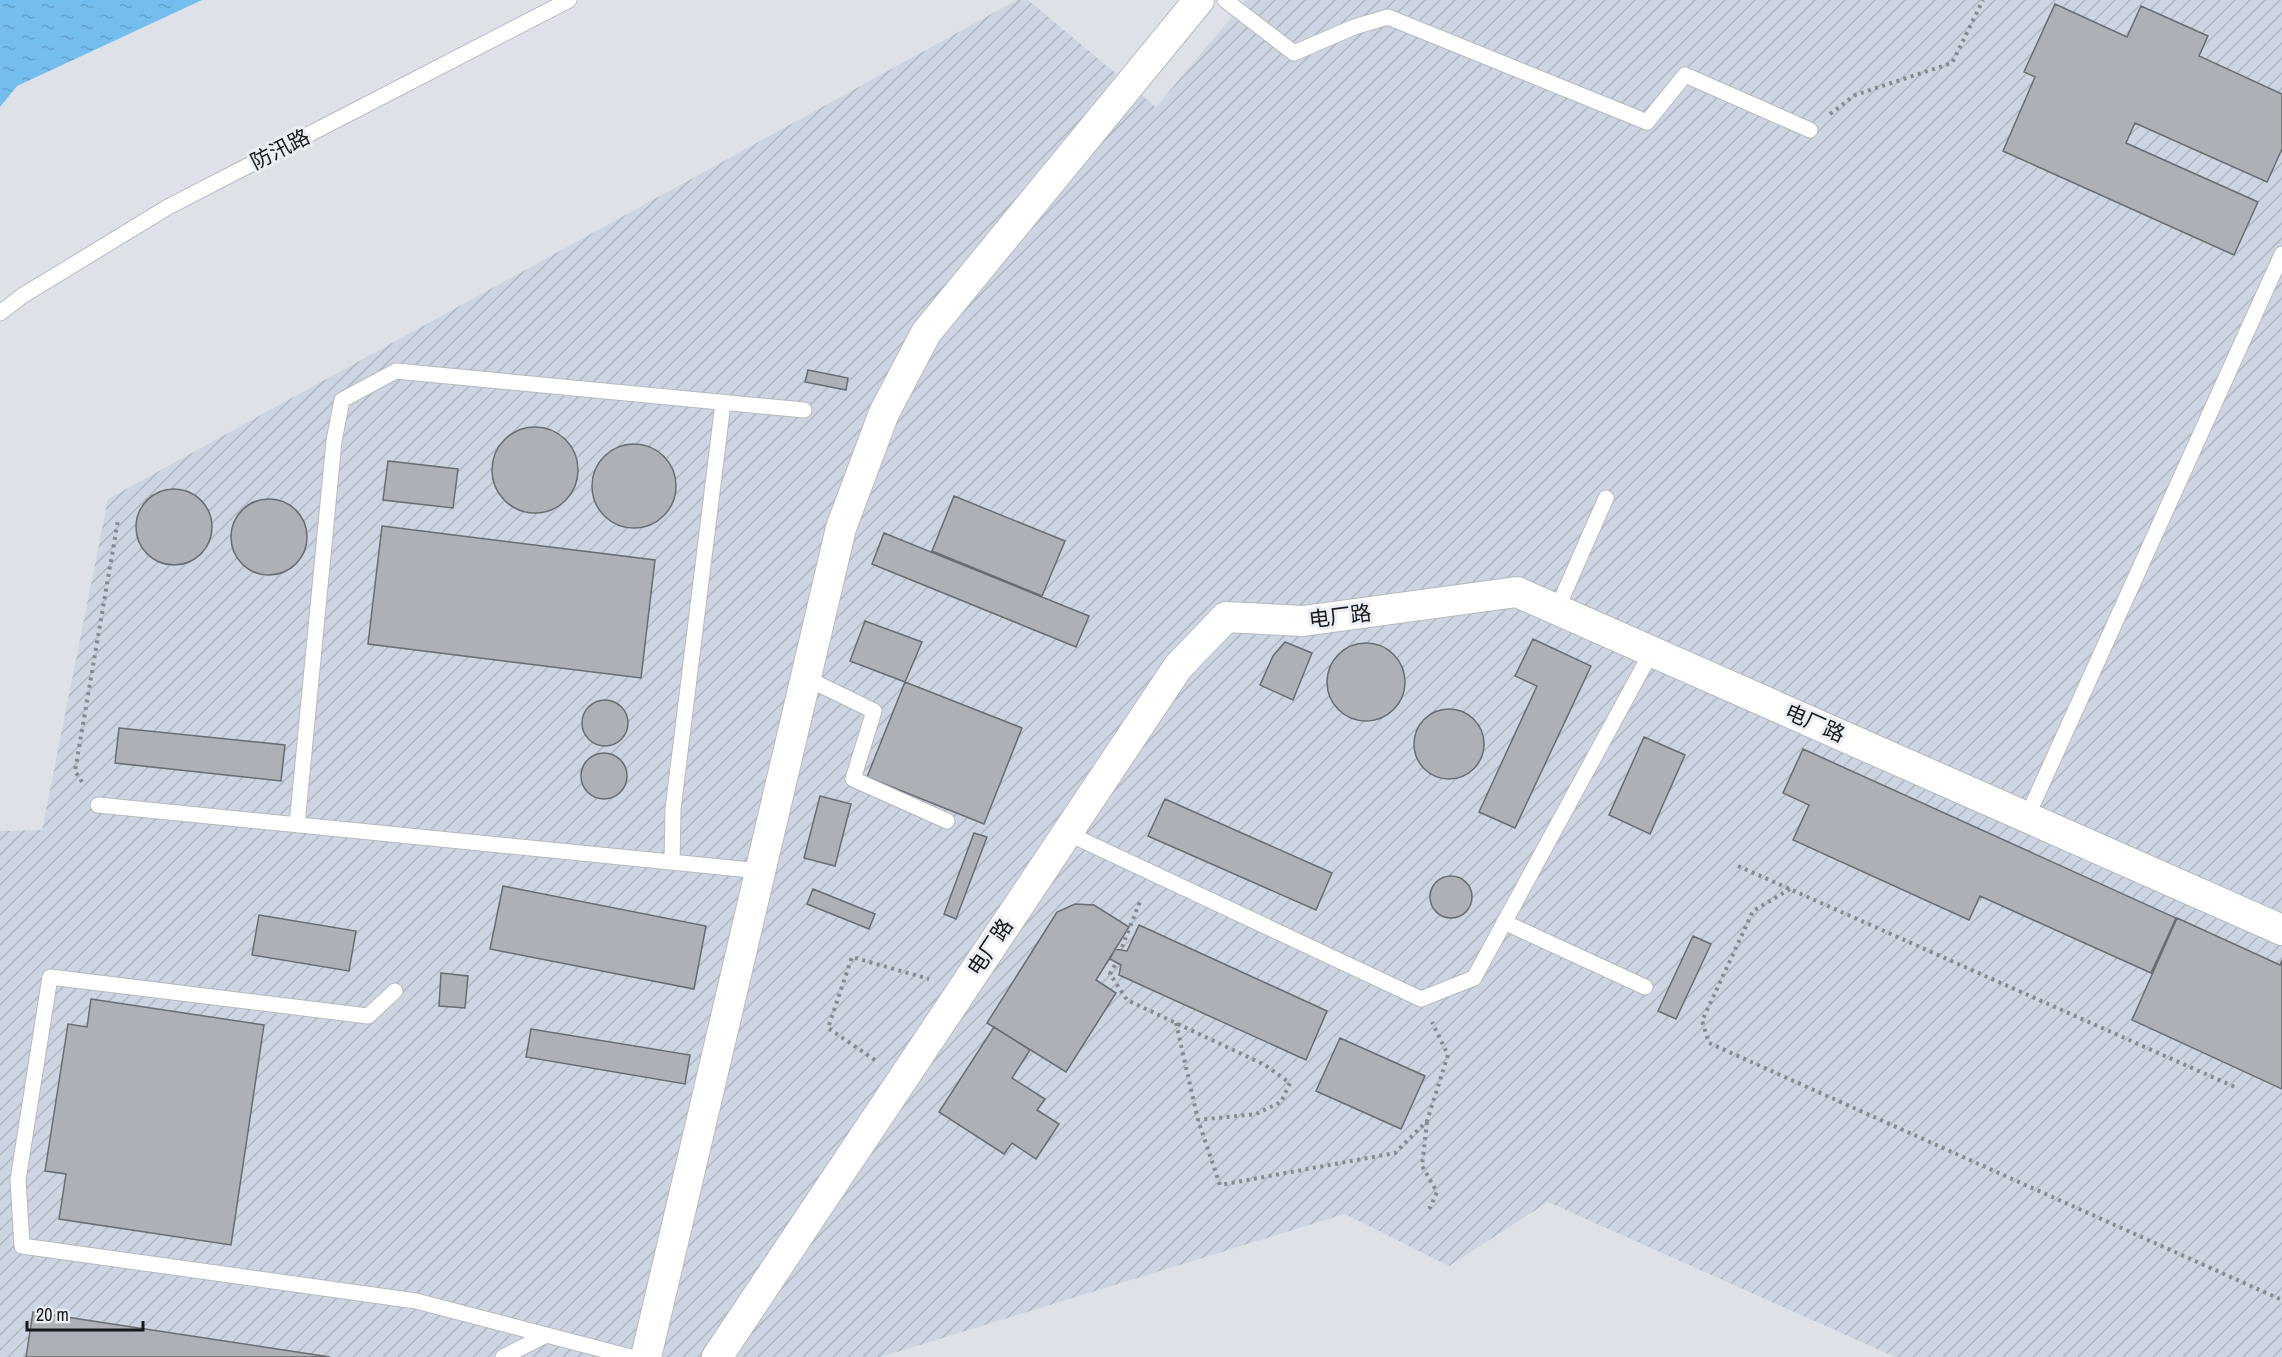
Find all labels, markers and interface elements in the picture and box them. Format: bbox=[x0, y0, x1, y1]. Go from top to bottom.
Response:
street label: 防汛路 bbox=[245, 122, 315, 176]
street label: 电厂路 bbox=[1307, 598, 1373, 634]
street label: 电厂路 bbox=[1780, 697, 1850, 749]
street label: 电厂路 bbox=[960, 913, 1020, 981]
scale bar bbox=[27, 1294, 142, 1332]
text: 20 m bbox=[36, 1302, 69, 1327]

